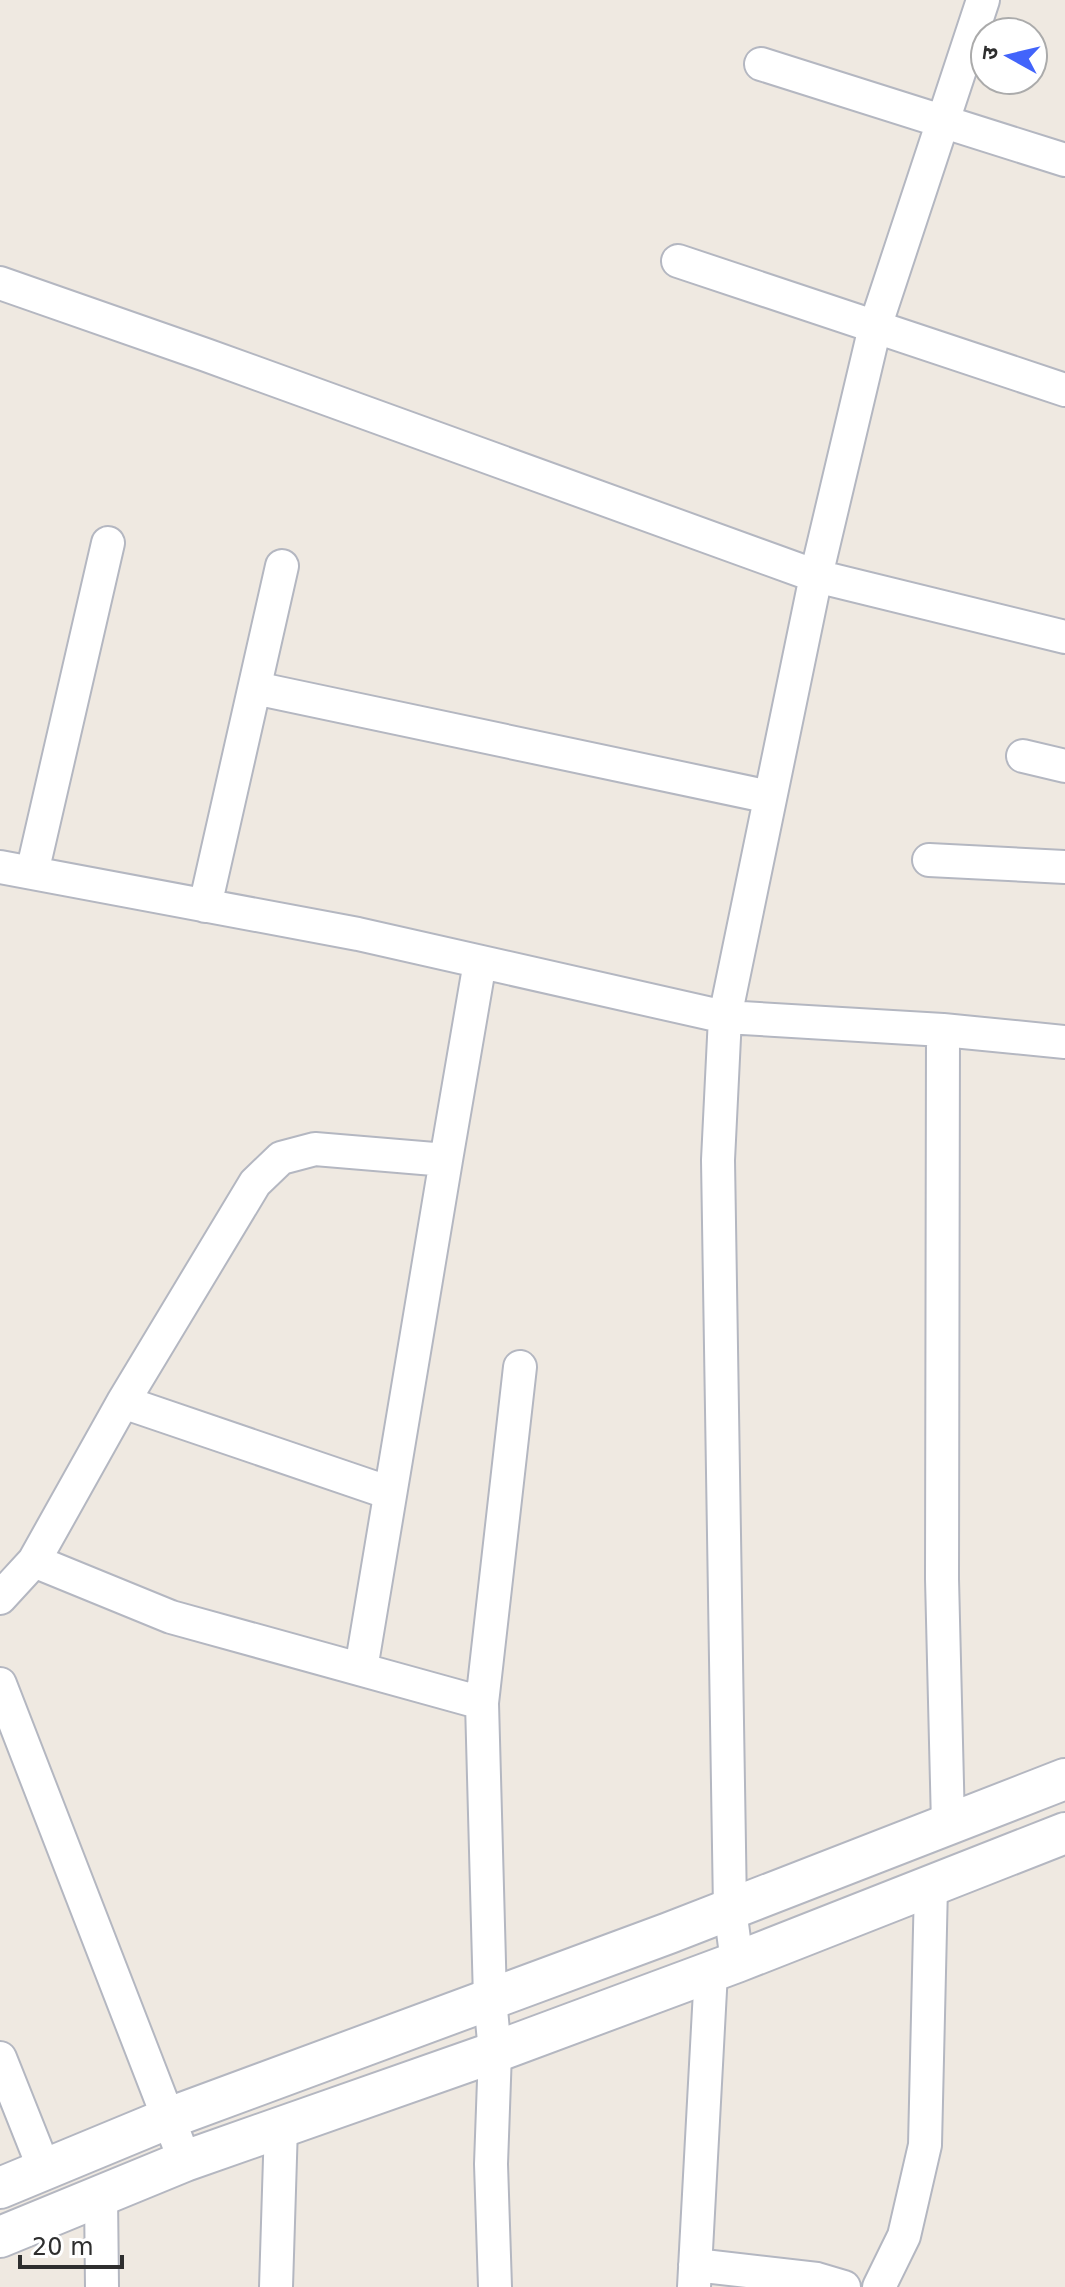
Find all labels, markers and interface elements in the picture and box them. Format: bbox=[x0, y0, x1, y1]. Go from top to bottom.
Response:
north arrow bbox=[969, 16, 1049, 96]
text: उ bbox=[976, 44, 1003, 61]
scale bar bbox=[20, 2219, 122, 2269]
text: 20 m bbox=[32, 2233, 94, 2261]

